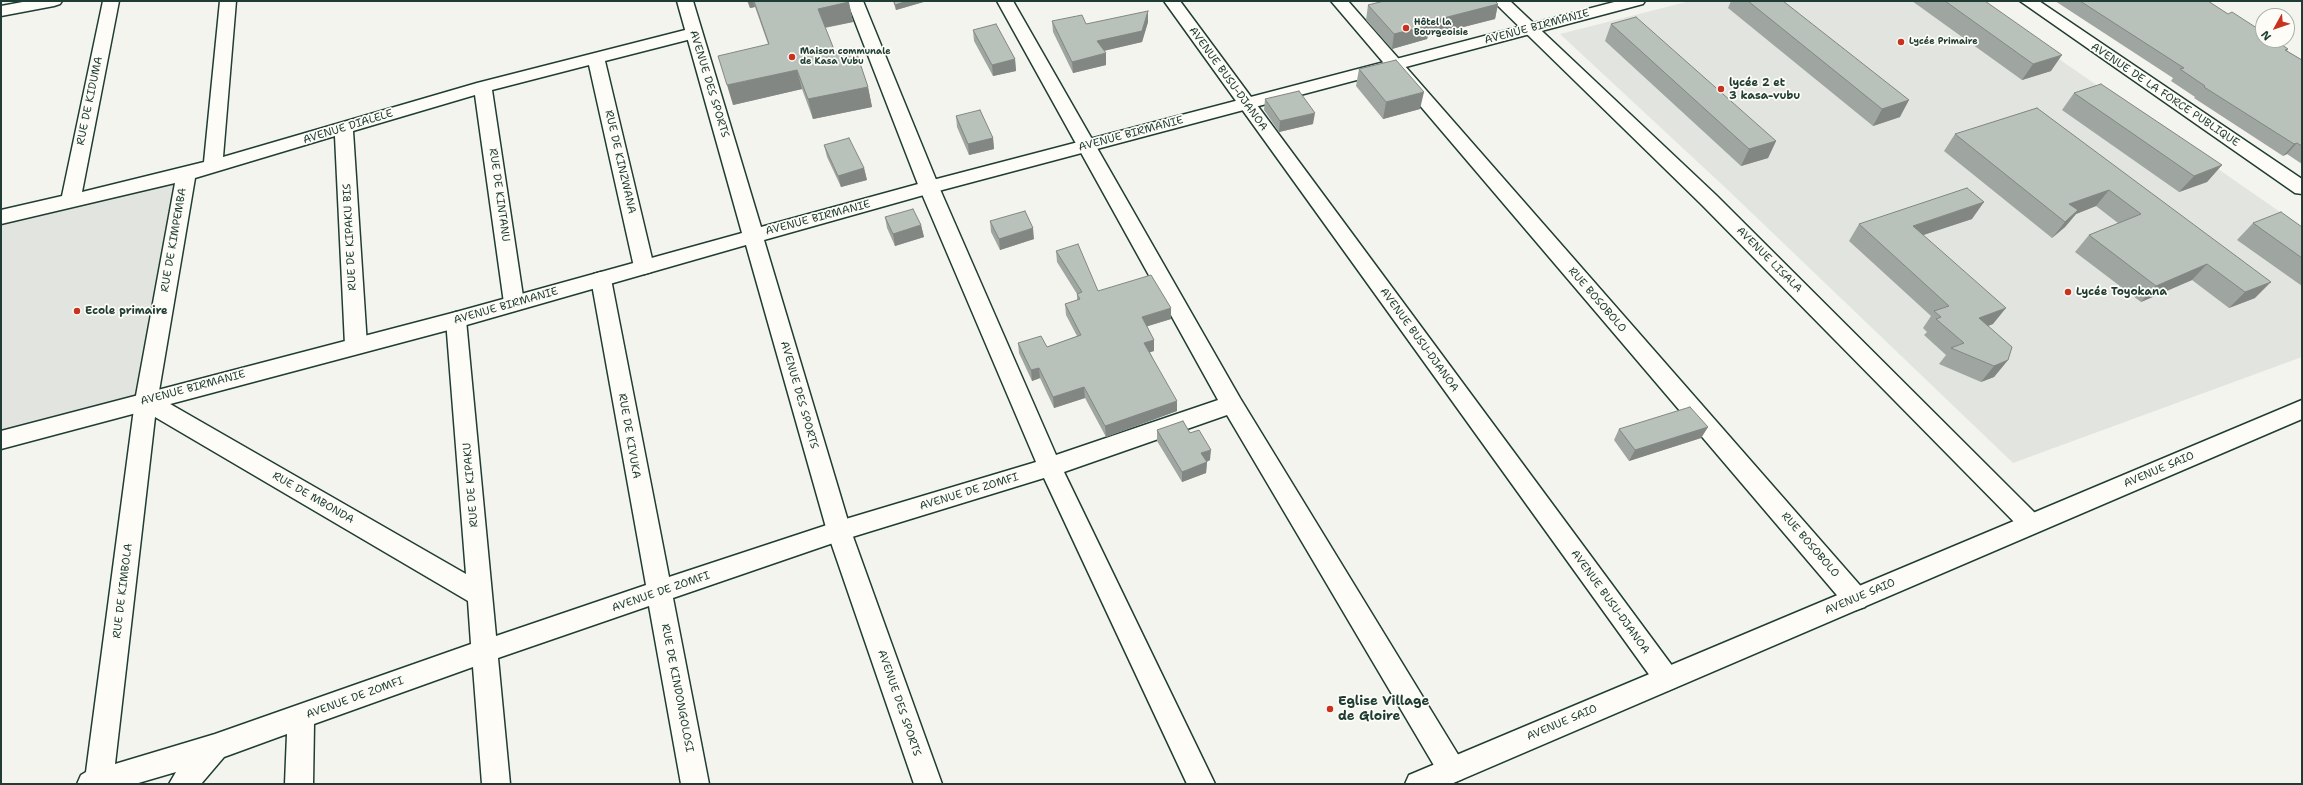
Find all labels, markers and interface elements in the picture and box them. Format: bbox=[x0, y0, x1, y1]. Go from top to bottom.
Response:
street label: AVENUE BIRMANIE bbox=[1483, 7, 1591, 47]
north arrow bbox=[2255, 8, 2295, 48]
place label: Hôtel la Bourgeoisie bbox=[1414, 18, 1468, 39]
marker: Hôtel la Bourgeoisie bbox=[1401, 23, 1411, 33]
street label: AVENUE BUSU-DJANOA bbox=[1186, 24, 1270, 134]
text: N bbox=[2258, 27, 2275, 44]
street label: AVENUE DES SPORTS bbox=[686, 29, 732, 139]
marker: Lycée Primaire bbox=[1896, 37, 1906, 47]
place label: Lycée Primaire bbox=[1909, 37, 1978, 47]
street label: AVENUE DE LA FORCE PUBLIQUE bbox=[2088, 40, 2242, 150]
place label: Maison communale de Kasa Vubu bbox=[800, 47, 891, 68]
marker: Maison communale de Kasa Vubu bbox=[787, 52, 797, 62]
street label: RUE DE KIDUMA bbox=[74, 55, 106, 147]
place label: lycée 2 et 3 kasa-vubu bbox=[1729, 76, 1800, 102]
marker: lycée 2 et 3 kasa-vubu bbox=[1716, 84, 1726, 94]
street label: AVENUE DIALELE bbox=[301, 107, 395, 147]
street label: RUE DE KINZWANA bbox=[602, 109, 638, 215]
street label: AVENUE BIRMANIE bbox=[1077, 114, 1185, 154]
street label: RUE DE KINTANU bbox=[486, 147, 512, 243]
street label: RUE DE KIPAKU BIS bbox=[341, 183, 359, 291]
street label: RUE DE KIMPEMBA bbox=[158, 187, 190, 293]
street label: AVENUE BIRMANIE bbox=[764, 198, 872, 238]
street label: AVENUE LISALA bbox=[1733, 224, 1805, 296]
street label: RUE BOSOBOLO bbox=[1565, 265, 1629, 335]
street label: AVENUE BIRMANIE bbox=[452, 285, 560, 327]
street label: AVENUE BUSU-DJANOA bbox=[1377, 285, 1461, 395]
place label: Lycée Toyokana bbox=[2076, 285, 2167, 299]
marker: Lycée Toyokana bbox=[2063, 287, 2073, 297]
place label: Ecole primaire bbox=[85, 304, 168, 318]
marker: Ecole primaire bbox=[72, 306, 82, 316]
street label: AVENUE DES SPORTS bbox=[777, 340, 821, 450]
street label: AVENUE BIRMANIE bbox=[139, 368, 247, 408]
street label: RUE DE KIVUKA bbox=[615, 392, 643, 480]
street label: RUE DE KIPAKU bbox=[461, 442, 481, 528]
street label: AVENUE SAIO bbox=[2122, 449, 2196, 491]
street label: RUE DE MBONDA bbox=[270, 469, 356, 527]
street label: AVENUE DE ZOMFI bbox=[918, 471, 1020, 513]
street label: RUE BOSOBOLO bbox=[1778, 510, 1842, 580]
street label: RUE DE KIMBOLA bbox=[111, 543, 135, 639]
street label: AVENUE BUSU-DJANOA bbox=[1568, 547, 1652, 657]
street label: AVENUE DE ZOMFI bbox=[610, 569, 712, 615]
street label: AVENUE SAIO bbox=[1823, 576, 1897, 618]
street label: RUE DE KINDONGOLOSI bbox=[658, 623, 696, 753]
street label: AVENUE DES SPORTS bbox=[875, 648, 923, 758]
street label: AVENUE DE ZOMFI bbox=[304, 674, 406, 722]
place label: Eglise Village de Gloire bbox=[1338, 694, 1429, 725]
street label: AVENUE SAIO bbox=[1525, 702, 1599, 744]
marker: Eglise Village de Gloire bbox=[1325, 704, 1335, 714]

